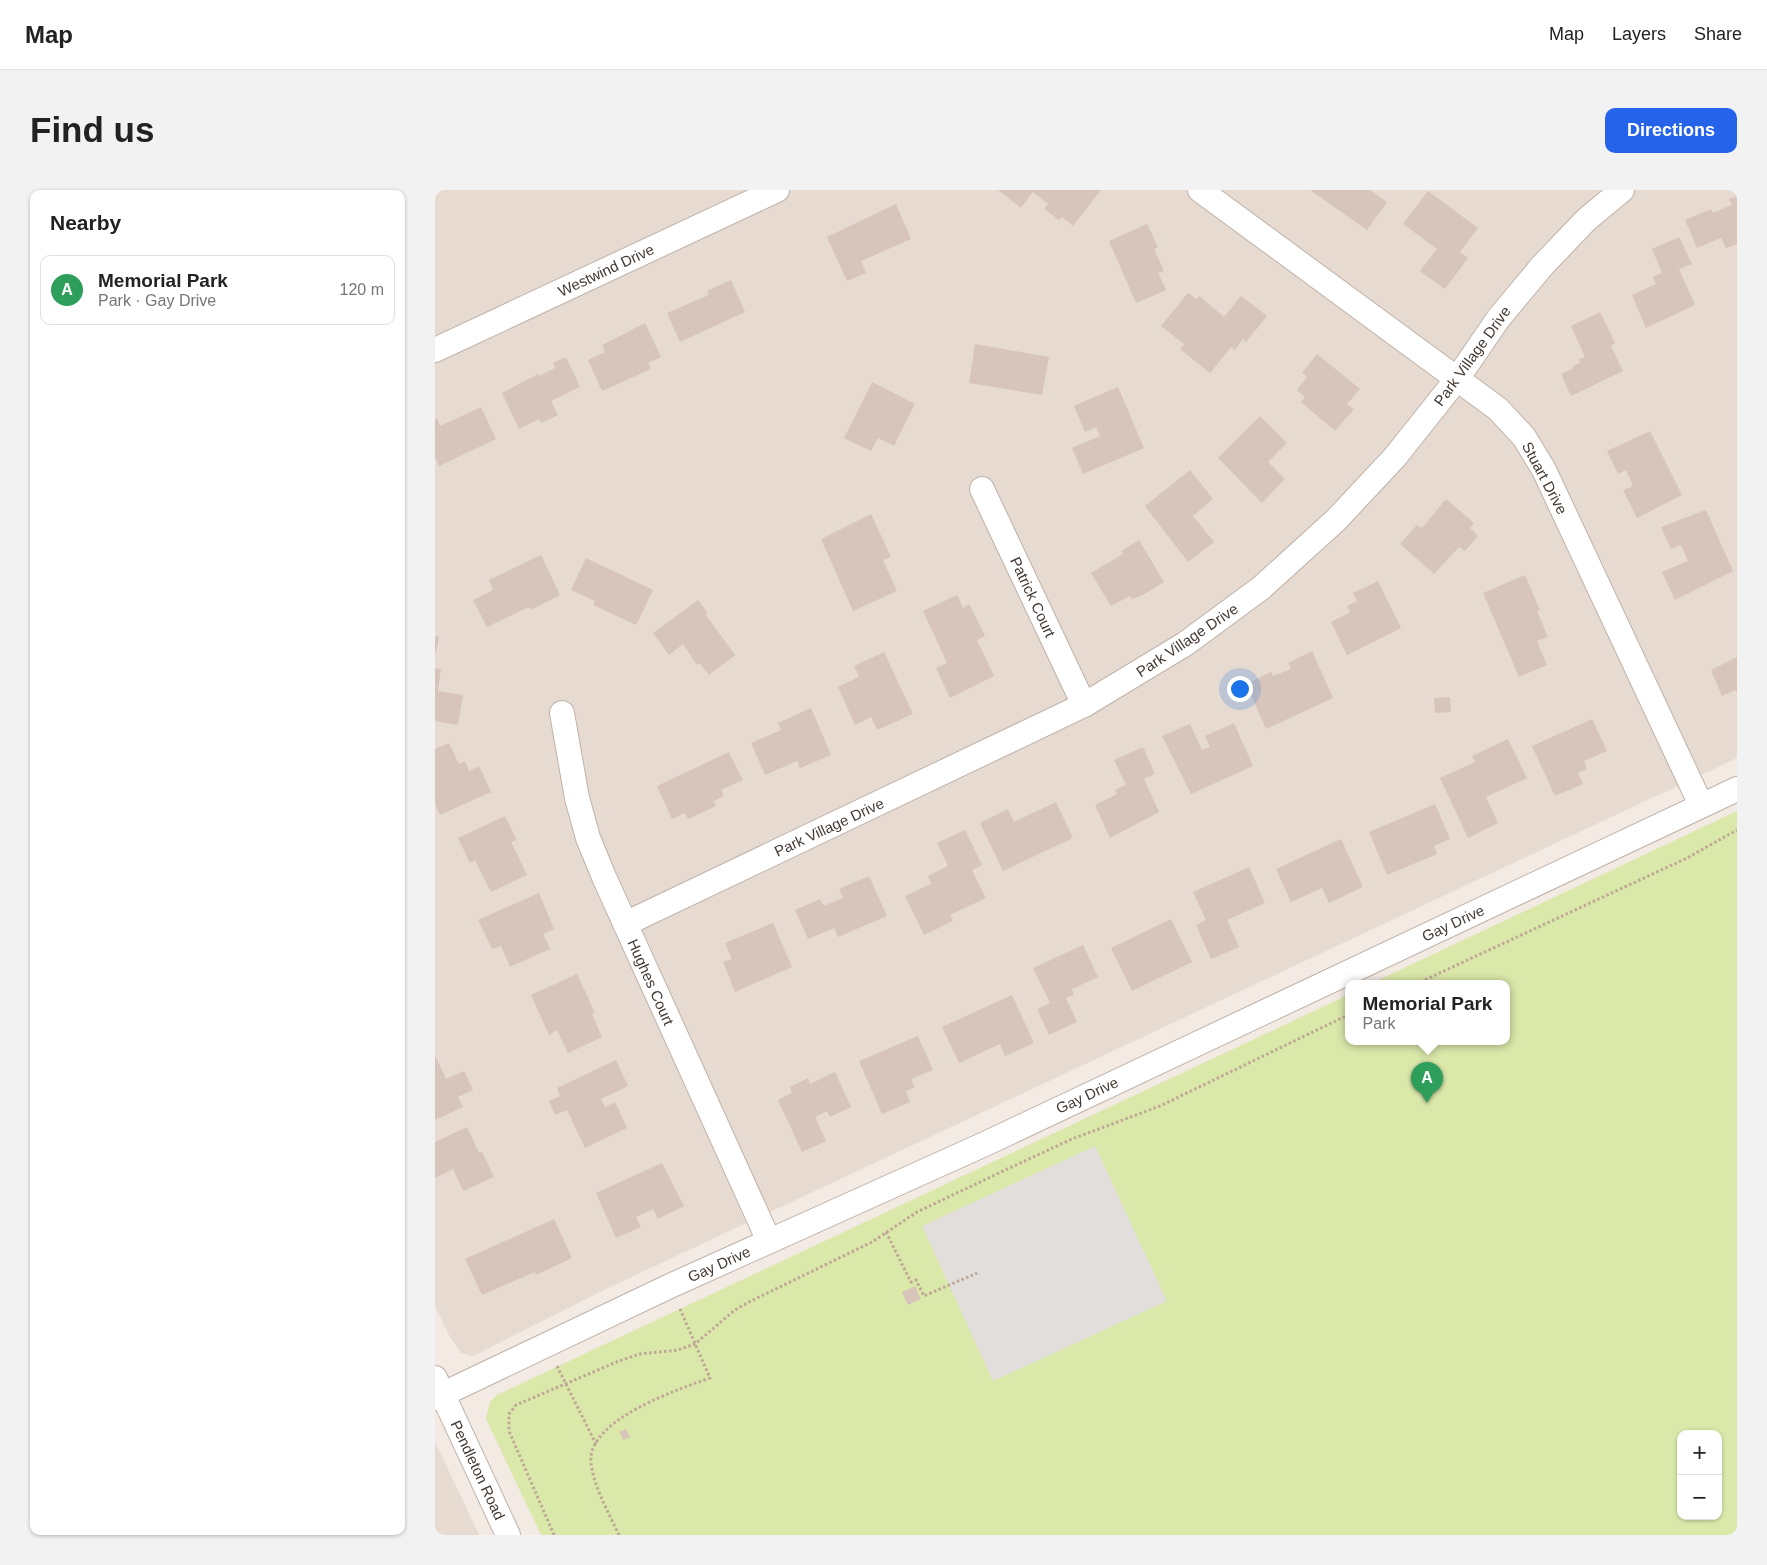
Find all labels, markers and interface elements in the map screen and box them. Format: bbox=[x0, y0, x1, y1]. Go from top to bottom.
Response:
text: Map bbox=[25, 21, 73, 48]
text: Map bbox=[1549, 24, 1584, 44]
text: Layers bbox=[1612, 24, 1666, 44]
text: Share bbox=[1694, 24, 1742, 44]
button: Directions bbox=[1605, 108, 1737, 153]
text: Find us bbox=[30, 110, 154, 149]
text: Nearby bbox=[50, 211, 121, 234]
street label: Westwind Drive bbox=[555, 240, 657, 300]
text: Memorial Park bbox=[98, 270, 228, 291]
text: A bbox=[61, 281, 73, 298]
text: 120 m bbox=[340, 281, 384, 298]
text: Park · Gay Drive bbox=[98, 292, 216, 309]
street label: Park Village Drive bbox=[1430, 303, 1514, 409]
street label: Stuart Drive bbox=[1519, 439, 1571, 517]
street label: Patrick Court bbox=[1007, 554, 1059, 641]
street label: Park Village Drive bbox=[1133, 600, 1241, 680]
your location bbox=[1227, 676, 1253, 702]
street label: Park Village Drive bbox=[772, 794, 886, 860]
street label: Gay Drive bbox=[1419, 901, 1487, 945]
street label: Hughes Court bbox=[624, 936, 678, 1028]
popup bbox=[1345, 980, 1510, 1045]
text: Memorial Park bbox=[1363, 993, 1492, 1014]
text: Park bbox=[1363, 1015, 1395, 1032]
pin: A bbox=[1411, 1062, 1443, 1103]
street label: Gay Drive bbox=[1053, 1073, 1121, 1117]
street label: Gay Drive bbox=[685, 1243, 753, 1285]
street label: Pendleton Road bbox=[448, 1418, 508, 1522]
map controls bbox=[1677, 1430, 1722, 1520]
button: + bbox=[1677, 1430, 1722, 1475]
button: − bbox=[1677, 1475, 1722, 1520]

